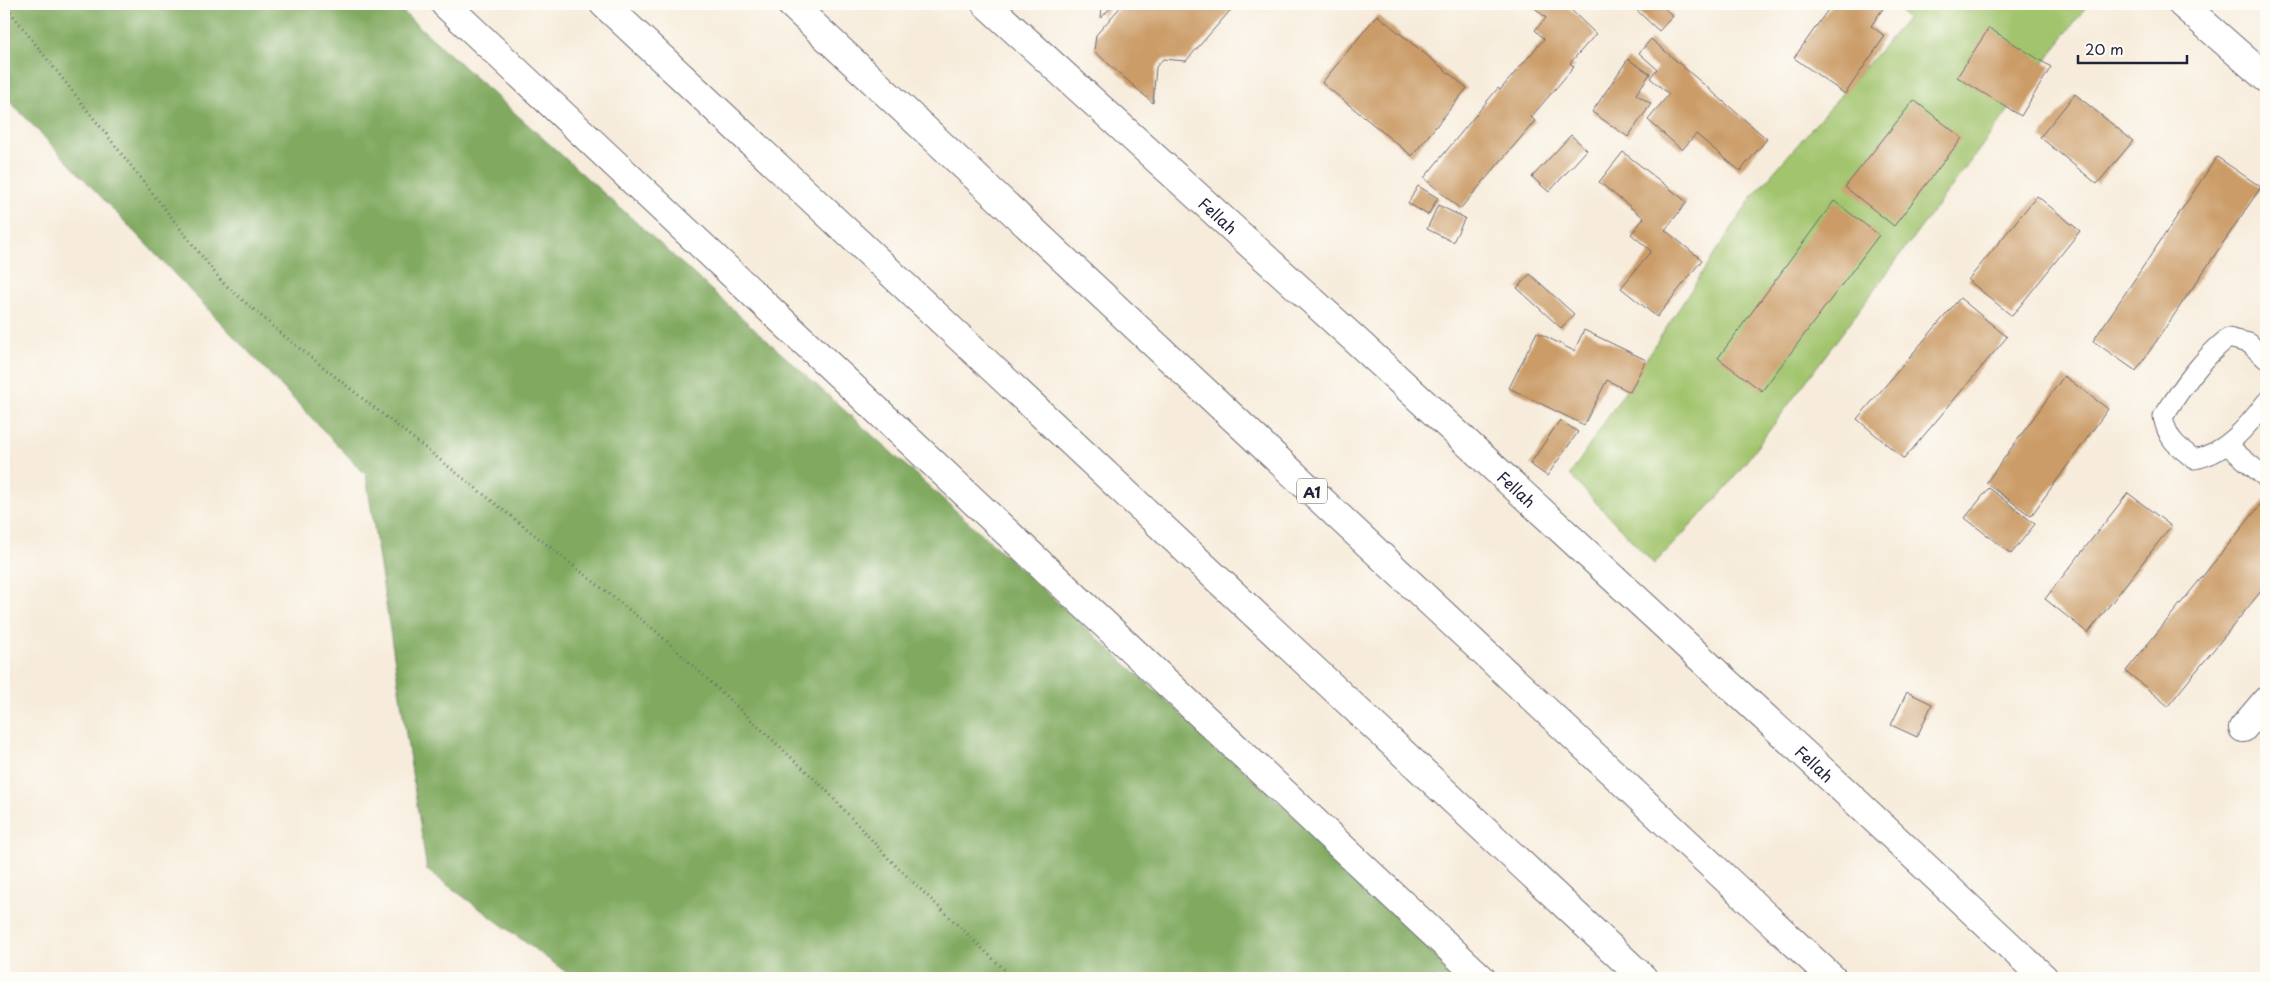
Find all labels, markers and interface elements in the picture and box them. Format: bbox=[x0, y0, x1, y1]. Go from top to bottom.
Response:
scale bar bbox=[2078, 32, 2186, 64]
text: 20 m bbox=[2085, 37, 2124, 60]
street label: Fellah bbox=[1194, 191, 1243, 239]
street label: Fellah bbox=[1492, 465, 1542, 513]
road number: A1 bbox=[1297, 478, 1327, 504]
street label: Fellah bbox=[1790, 739, 1839, 787]

